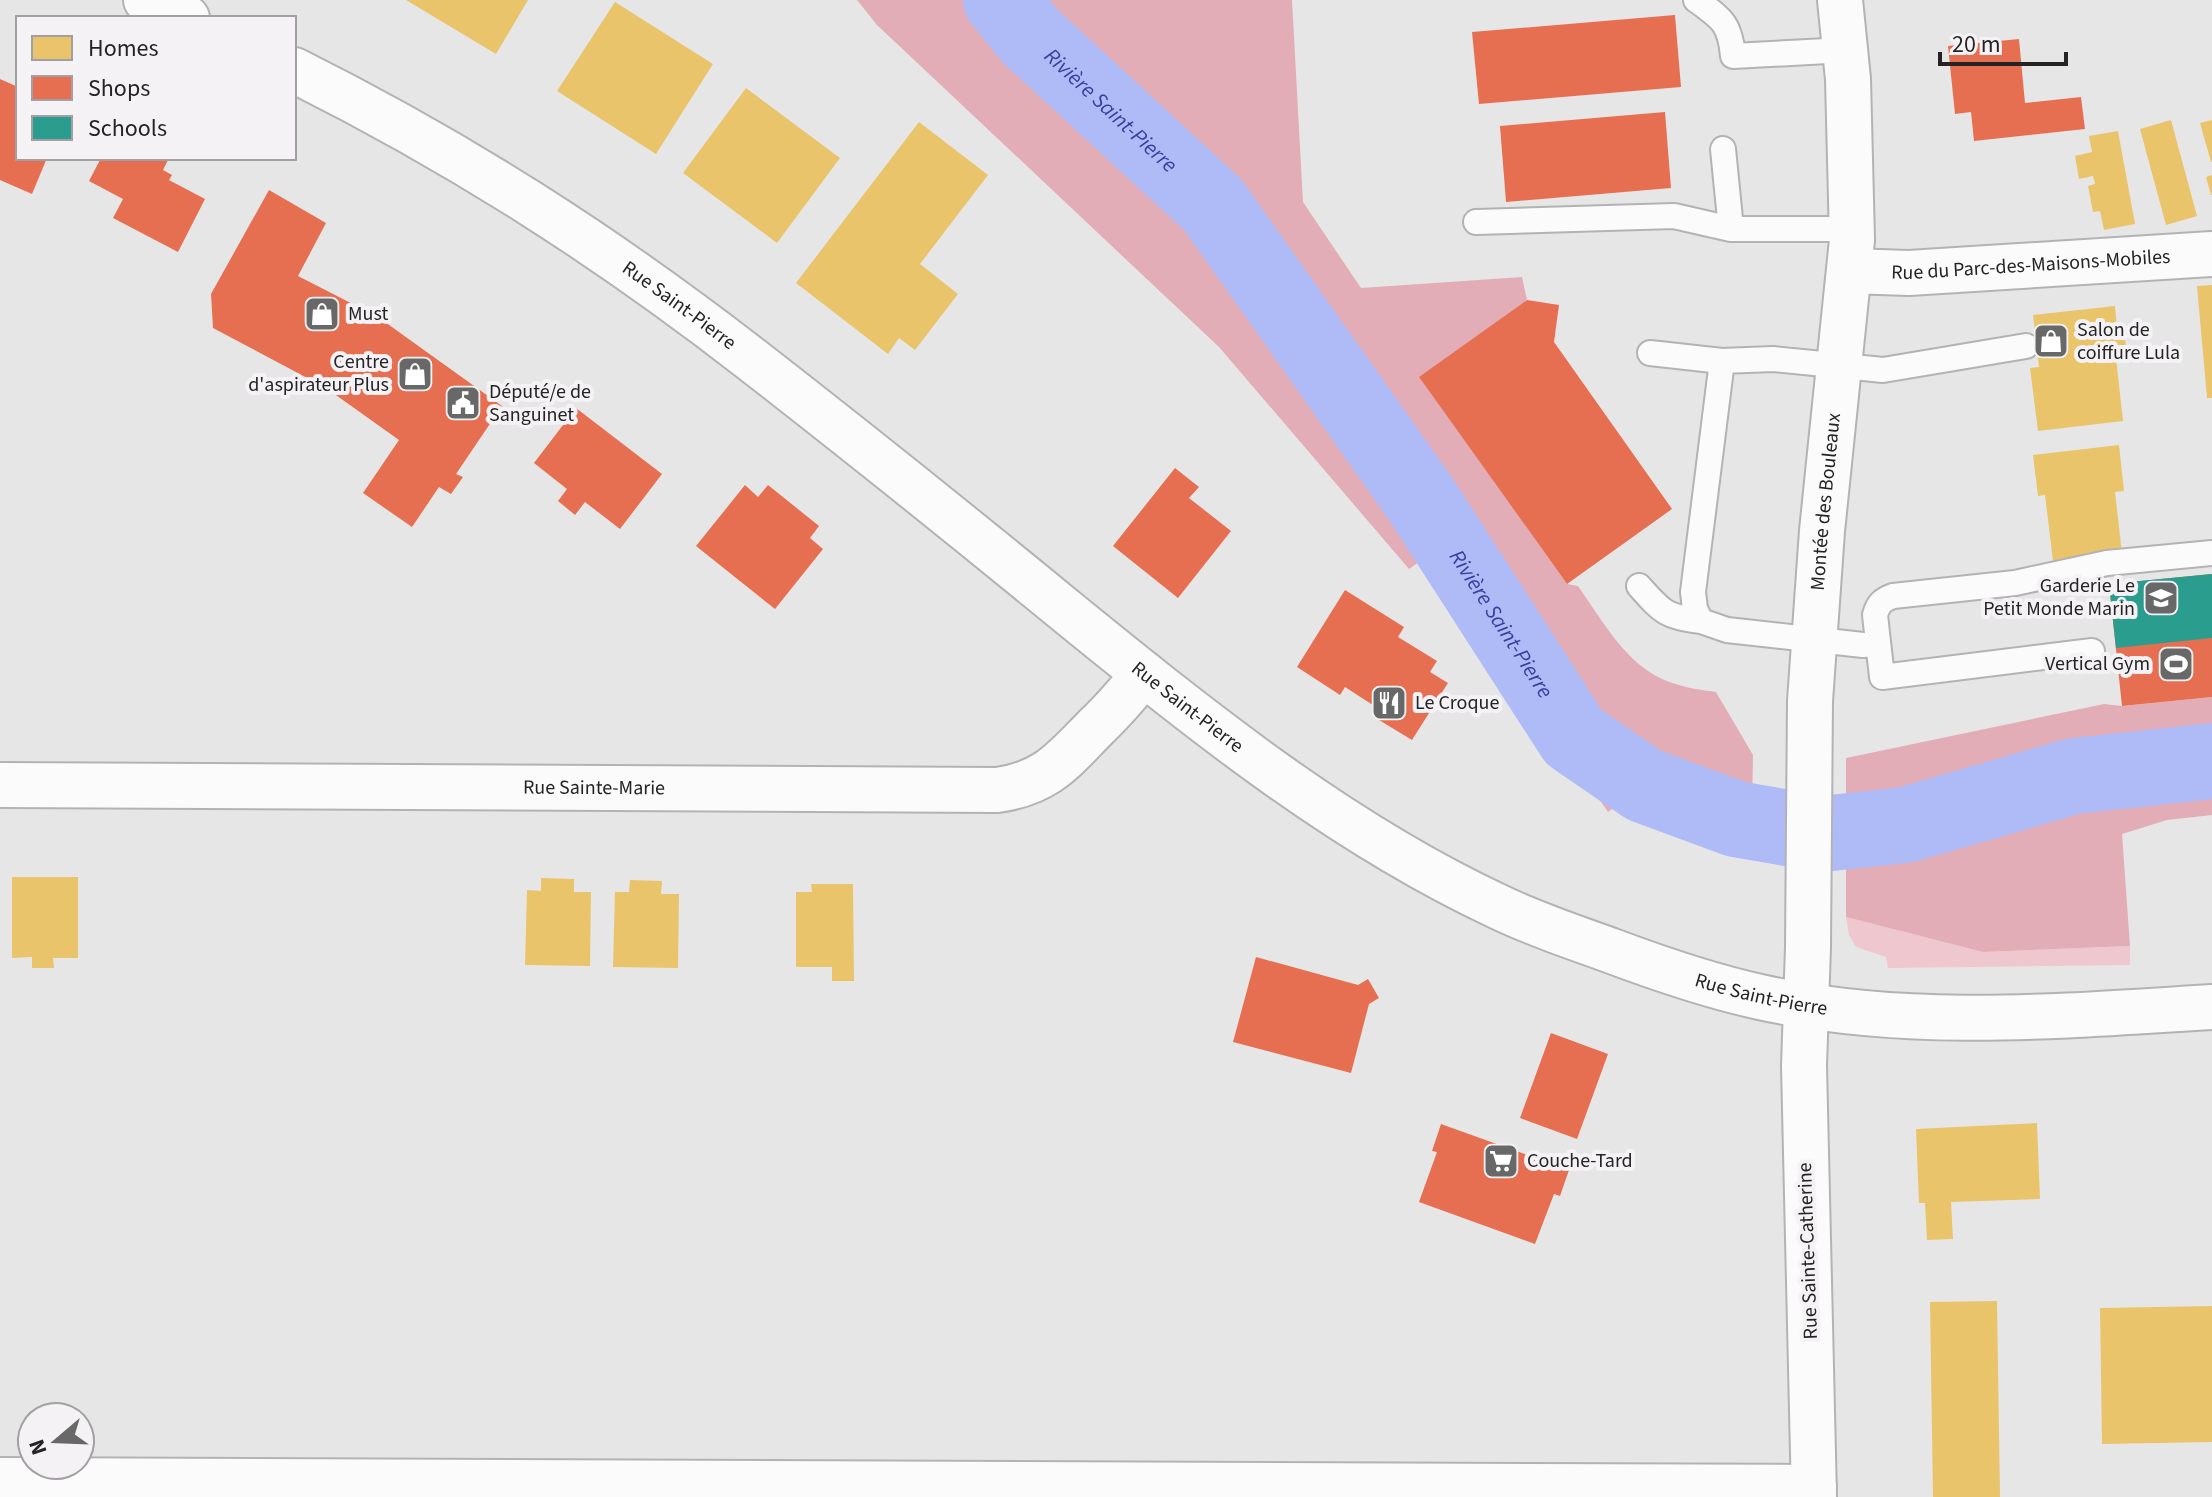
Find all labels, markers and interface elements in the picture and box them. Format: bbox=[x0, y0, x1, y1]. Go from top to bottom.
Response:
legend bbox=[16, 16, 296, 160]
scale bar bbox=[1940, 16, 2066, 66]
text: 20 m bbox=[1952, 27, 2001, 62]
text: Homes bbox=[88, 31, 159, 66]
water label: Rivière Saint-Pierre bbox=[1037, 41, 1185, 180]
text: Shops bbox=[88, 71, 150, 106]
text: Schools bbox=[88, 111, 167, 146]
street label: Rue du Parc-des-Maisons-Mobiles bbox=[1891, 243, 2171, 287]
street label: Rue Saint-Pierre bbox=[616, 254, 742, 357]
shop icon: Must bbox=[303, 295, 341, 333]
place label: Must bbox=[348, 300, 388, 328]
place label: Salon de coiffure Lula bbox=[2077, 316, 2180, 367]
shop icon: Salon de coiffure Lula bbox=[2032, 322, 2070, 360]
place label: Centre d'aspirateur Plus bbox=[248, 348, 389, 399]
shop icon: Centre d'aspirateur Plus bbox=[396, 355, 434, 393]
place label: Député/e de Sanguinet bbox=[489, 378, 591, 429]
public building icon: Député/e de Sanguinet bbox=[444, 384, 482, 422]
street label: Montée des Bouleaux bbox=[1804, 412, 1848, 592]
water label: Rivière Saint-Pierre bbox=[1441, 543, 1561, 705]
place label: Garderie Le Petit Monde Marin bbox=[1983, 572, 2135, 623]
school or university icon: Garderie Le Petit Monde Marin bbox=[2142, 579, 2180, 617]
sports icon: Vertical Gym bbox=[2157, 645, 2195, 683]
place label: Vertical Gym bbox=[2045, 650, 2150, 678]
street label: Rue Saint-Pierre bbox=[1125, 655, 1249, 760]
restaurant icon: Le Croque bbox=[1370, 684, 1408, 722]
place label: Le Croque bbox=[1415, 689, 1499, 717]
street label: Rue Sainte-Marie bbox=[523, 774, 665, 802]
street label: Rue Saint-Pierre bbox=[1691, 966, 1829, 1023]
supermarket icon: Couche-Tard bbox=[1482, 1142, 1520, 1180]
place label: Couche-Tard bbox=[1527, 1147, 1633, 1175]
street label: Rue Sainte-Catherine bbox=[1791, 1162, 1825, 1340]
north arrow bbox=[16, 1401, 96, 1481]
text: N bbox=[21, 1435, 56, 1459]

